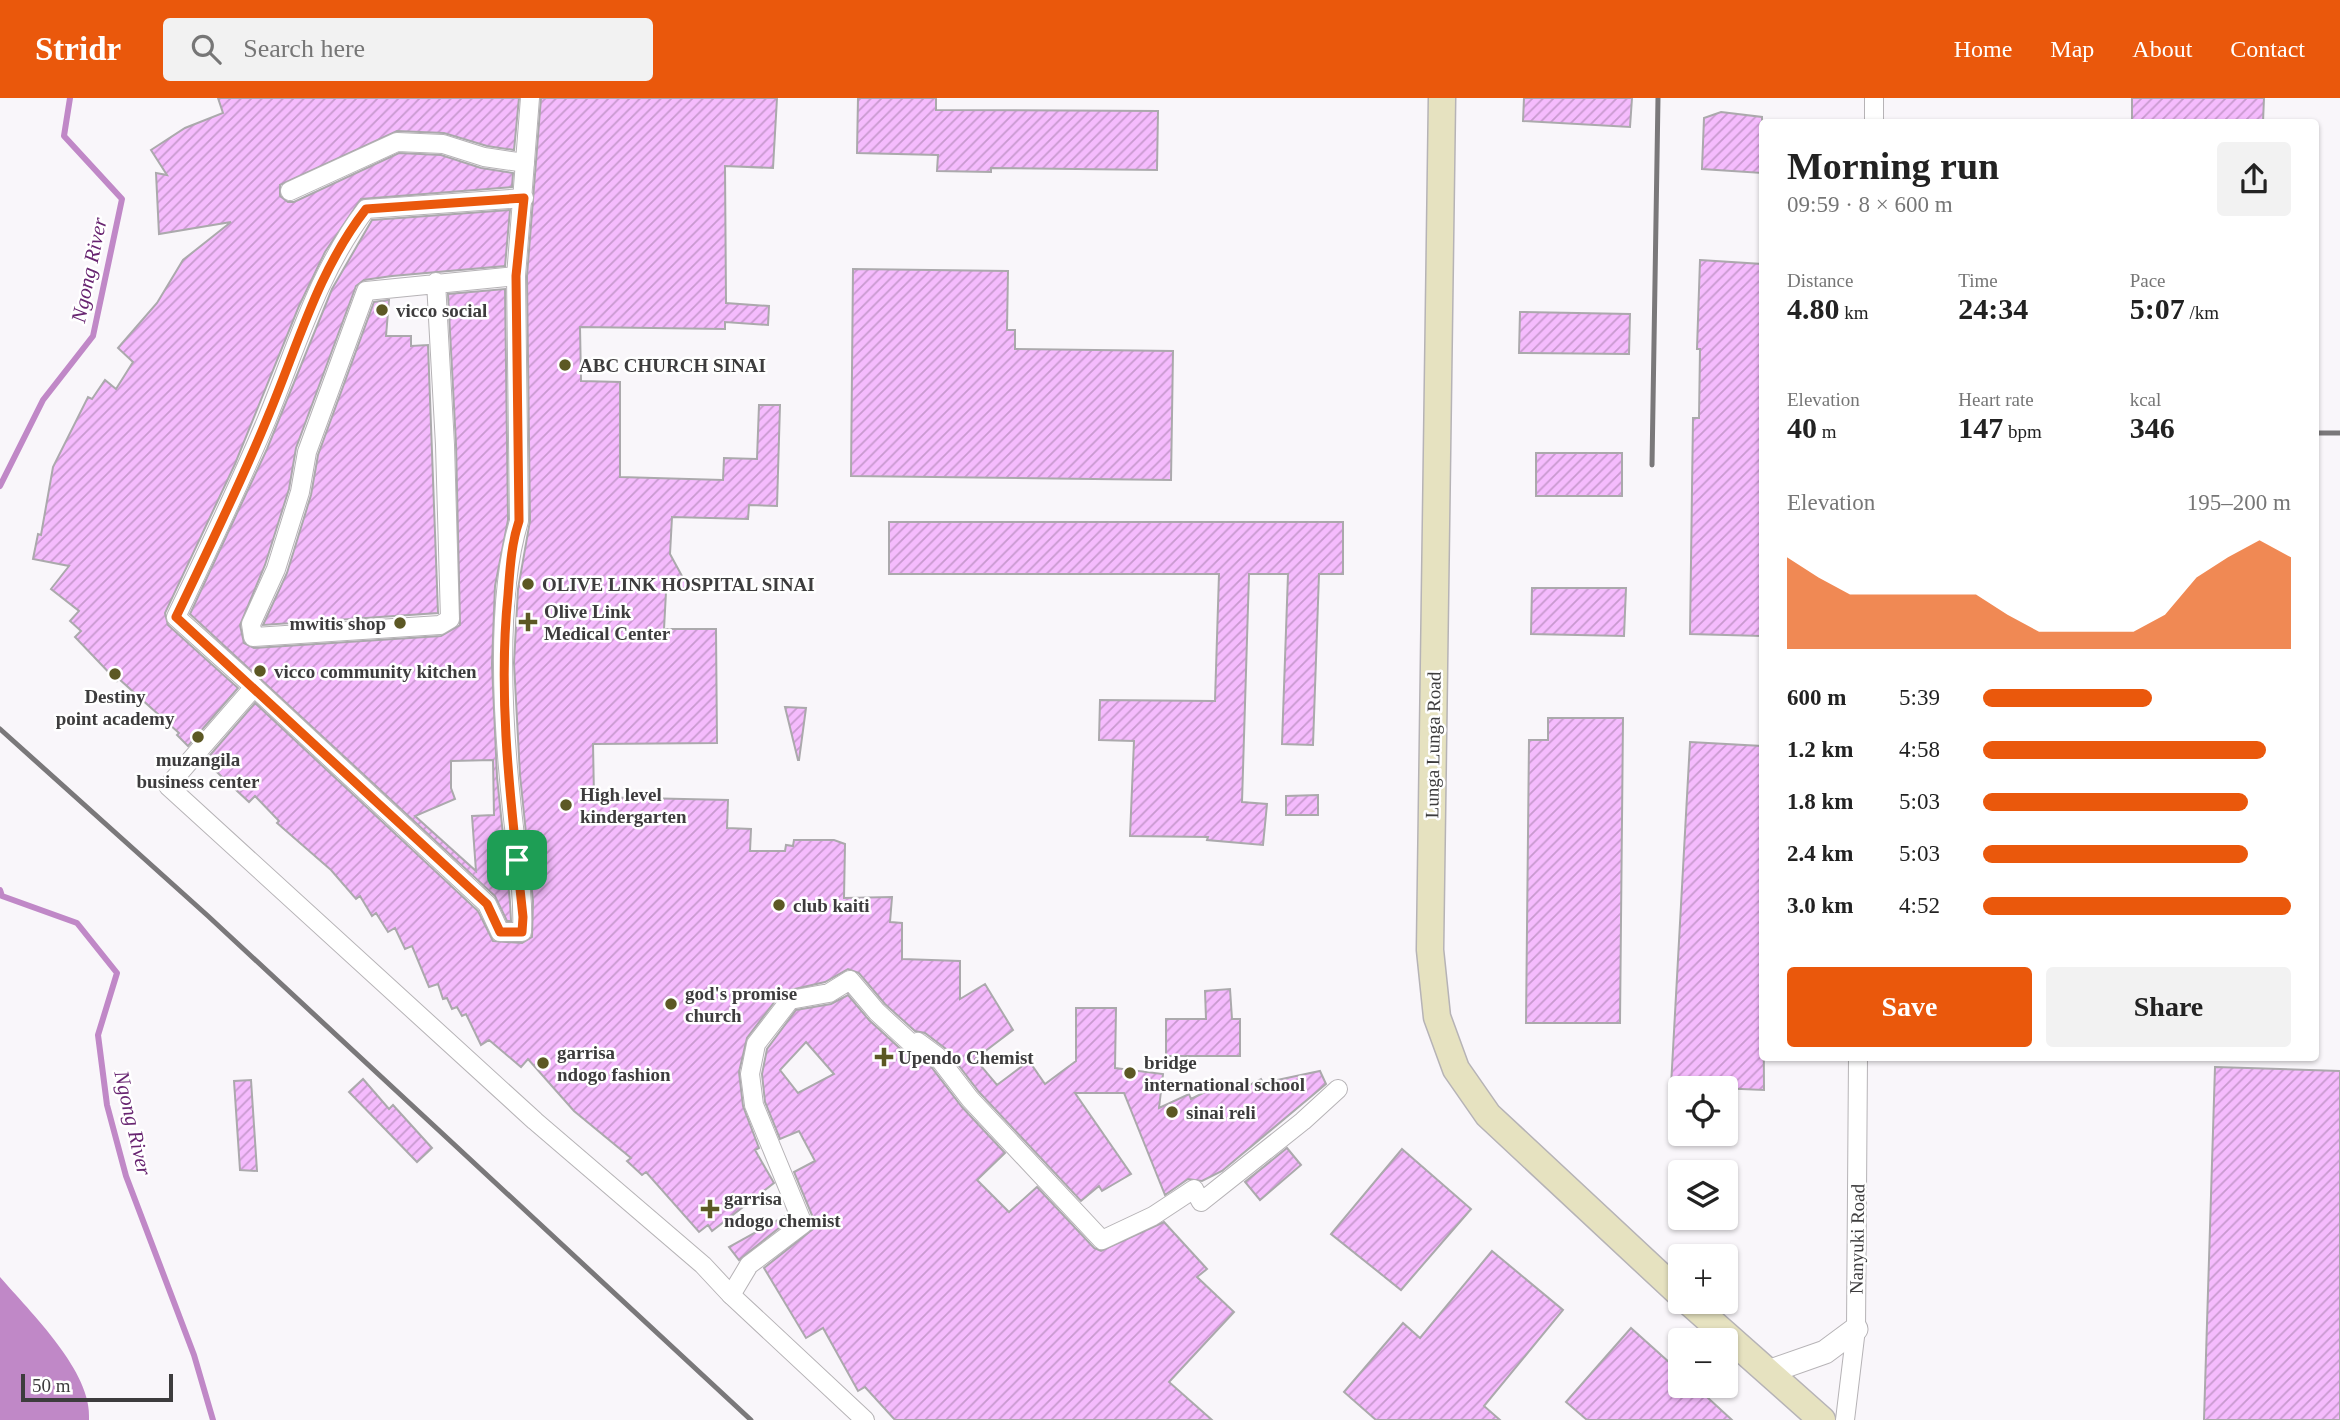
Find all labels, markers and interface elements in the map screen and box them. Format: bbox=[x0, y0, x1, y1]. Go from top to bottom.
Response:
search box bbox=[163, 18, 653, 81]
icon: search bbox=[187, 30, 225, 68]
text: Stridr bbox=[35, 31, 121, 67]
text: Search here bbox=[243, 34, 365, 63]
text: Home bbox=[1954, 36, 2012, 62]
text: Map bbox=[2050, 36, 2094, 62]
text: About bbox=[2132, 36, 2192, 62]
text: Contact bbox=[2230, 36, 2305, 62]
button: share bbox=[2217, 142, 2291, 216]
text: Morning run bbox=[1787, 145, 1999, 187]
text: 09:59 · 8 × 600 m bbox=[1787, 192, 1953, 217]
water label: Ngong River bbox=[66, 214, 112, 326]
text: Distance bbox=[1787, 270, 1853, 291]
text: Time bbox=[1958, 270, 1998, 291]
text: Pace bbox=[2130, 270, 2166, 291]
text: 4.80 bbox=[1787, 292, 1840, 325]
text: 24:34 bbox=[1958, 292, 2028, 325]
text: 5:07 bbox=[2130, 292, 2185, 325]
place label: vicco social bbox=[396, 300, 487, 321]
marker: vicco social bbox=[374, 302, 390, 318]
text: km bbox=[1840, 302, 1869, 323]
text: /km bbox=[2185, 302, 2219, 323]
place label: ABC CHURCH SINAI bbox=[579, 355, 766, 376]
marker: ABC CHURCH SINAI bbox=[557, 357, 573, 373]
text: Elevation bbox=[1787, 389, 1860, 410]
text: Heart rate bbox=[1958, 389, 2034, 410]
text: kcal bbox=[2130, 389, 2161, 410]
text: 40 bbox=[1787, 411, 1817, 444]
text: 147 bbox=[1958, 411, 2003, 444]
text: 346 bbox=[2130, 411, 2175, 444]
text: m bbox=[1817, 421, 1837, 442]
text: bpm bbox=[2003, 421, 2042, 442]
text: Elevation bbox=[1787, 490, 1875, 515]
text: 195–200 m bbox=[2187, 490, 2291, 515]
place label: OLIVE LINK HOSPITAL SINAI bbox=[542, 574, 815, 595]
marker: OLIVE LINK HOSPITAL SINAI bbox=[520, 576, 536, 592]
place label: Olive Link Medical Center bbox=[544, 601, 671, 644]
marker: Olive Link Medical Center bbox=[518, 612, 538, 632]
place label: mwitis shop bbox=[289, 613, 386, 634]
marker: mwitis shop bbox=[392, 615, 408, 631]
place label: vicco community kitchen bbox=[274, 661, 477, 682]
marker: vicco community kitchen bbox=[252, 663, 268, 679]
marker: Destiny point academy bbox=[107, 666, 123, 682]
street label: Lunga Lunga Road bbox=[1421, 671, 1445, 819]
text: 600 m bbox=[1787, 685, 1846, 710]
text: 5:39 bbox=[1899, 685, 1940, 710]
place label: Destiny point academy bbox=[56, 686, 175, 729]
marker: muzangila business center bbox=[190, 729, 206, 745]
text: 1.2 km bbox=[1787, 737, 1853, 762]
text: 4:58 bbox=[1899, 737, 1940, 762]
place label: muzangila business center bbox=[137, 749, 260, 792]
place label: High level kindergarten bbox=[580, 784, 687, 827]
text: 1.8 km bbox=[1787, 789, 1853, 814]
text: 5:03 bbox=[1899, 789, 1940, 814]
marker: High level kindergarten bbox=[558, 797, 574, 813]
pin bbox=[487, 830, 547, 890]
icon: arrive bbox=[498, 841, 536, 879]
text: 2.4 km bbox=[1787, 841, 1853, 866]
text: 5:03 bbox=[1899, 841, 1940, 866]
text: 3.0 km bbox=[1787, 893, 1853, 918]
text: 4:52 bbox=[1899, 893, 1940, 918]
place label: club kaiti bbox=[793, 895, 870, 916]
marker: club kaiti bbox=[771, 897, 787, 913]
button: Save bbox=[1787, 967, 2032, 1047]
button: Share bbox=[2046, 967, 2291, 1047]
place label: god's promise church bbox=[685, 983, 797, 1026]
marker: god's promise church bbox=[663, 996, 679, 1012]
place label: garrisa ndogo fashion bbox=[557, 1042, 671, 1085]
place label: Upendo Chemist bbox=[898, 1047, 1034, 1068]
marker: Upendo Chemist bbox=[876, 1049, 892, 1065]
place label: bridge international school bbox=[1144, 1052, 1305, 1095]
marker: garrisa ndogo fashion bbox=[535, 1055, 551, 1071]
marker: bridge international school bbox=[1122, 1065, 1138, 1081]
water label: Ngong River bbox=[109, 1067, 157, 1179]
map controls bbox=[1668, 1076, 1738, 1398]
button: locate bbox=[1668, 1076, 1738, 1146]
place label: sinai reli bbox=[1186, 1102, 1256, 1123]
marker: sinai reli bbox=[1164, 1104, 1180, 1120]
button: layers bbox=[1668, 1160, 1738, 1230]
street label: Nanyuki Road bbox=[1846, 1183, 1868, 1294]
place label: garrisa ndogo chemist bbox=[724, 1188, 841, 1231]
marker: garrisa ndogo chemist bbox=[702, 1201, 718, 1217]
button: + bbox=[1668, 1244, 1738, 1314]
button: − bbox=[1668, 1328, 1738, 1398]
scale bar bbox=[21, 1371, 173, 1403]
text: 50 m bbox=[32, 1375, 71, 1396]

